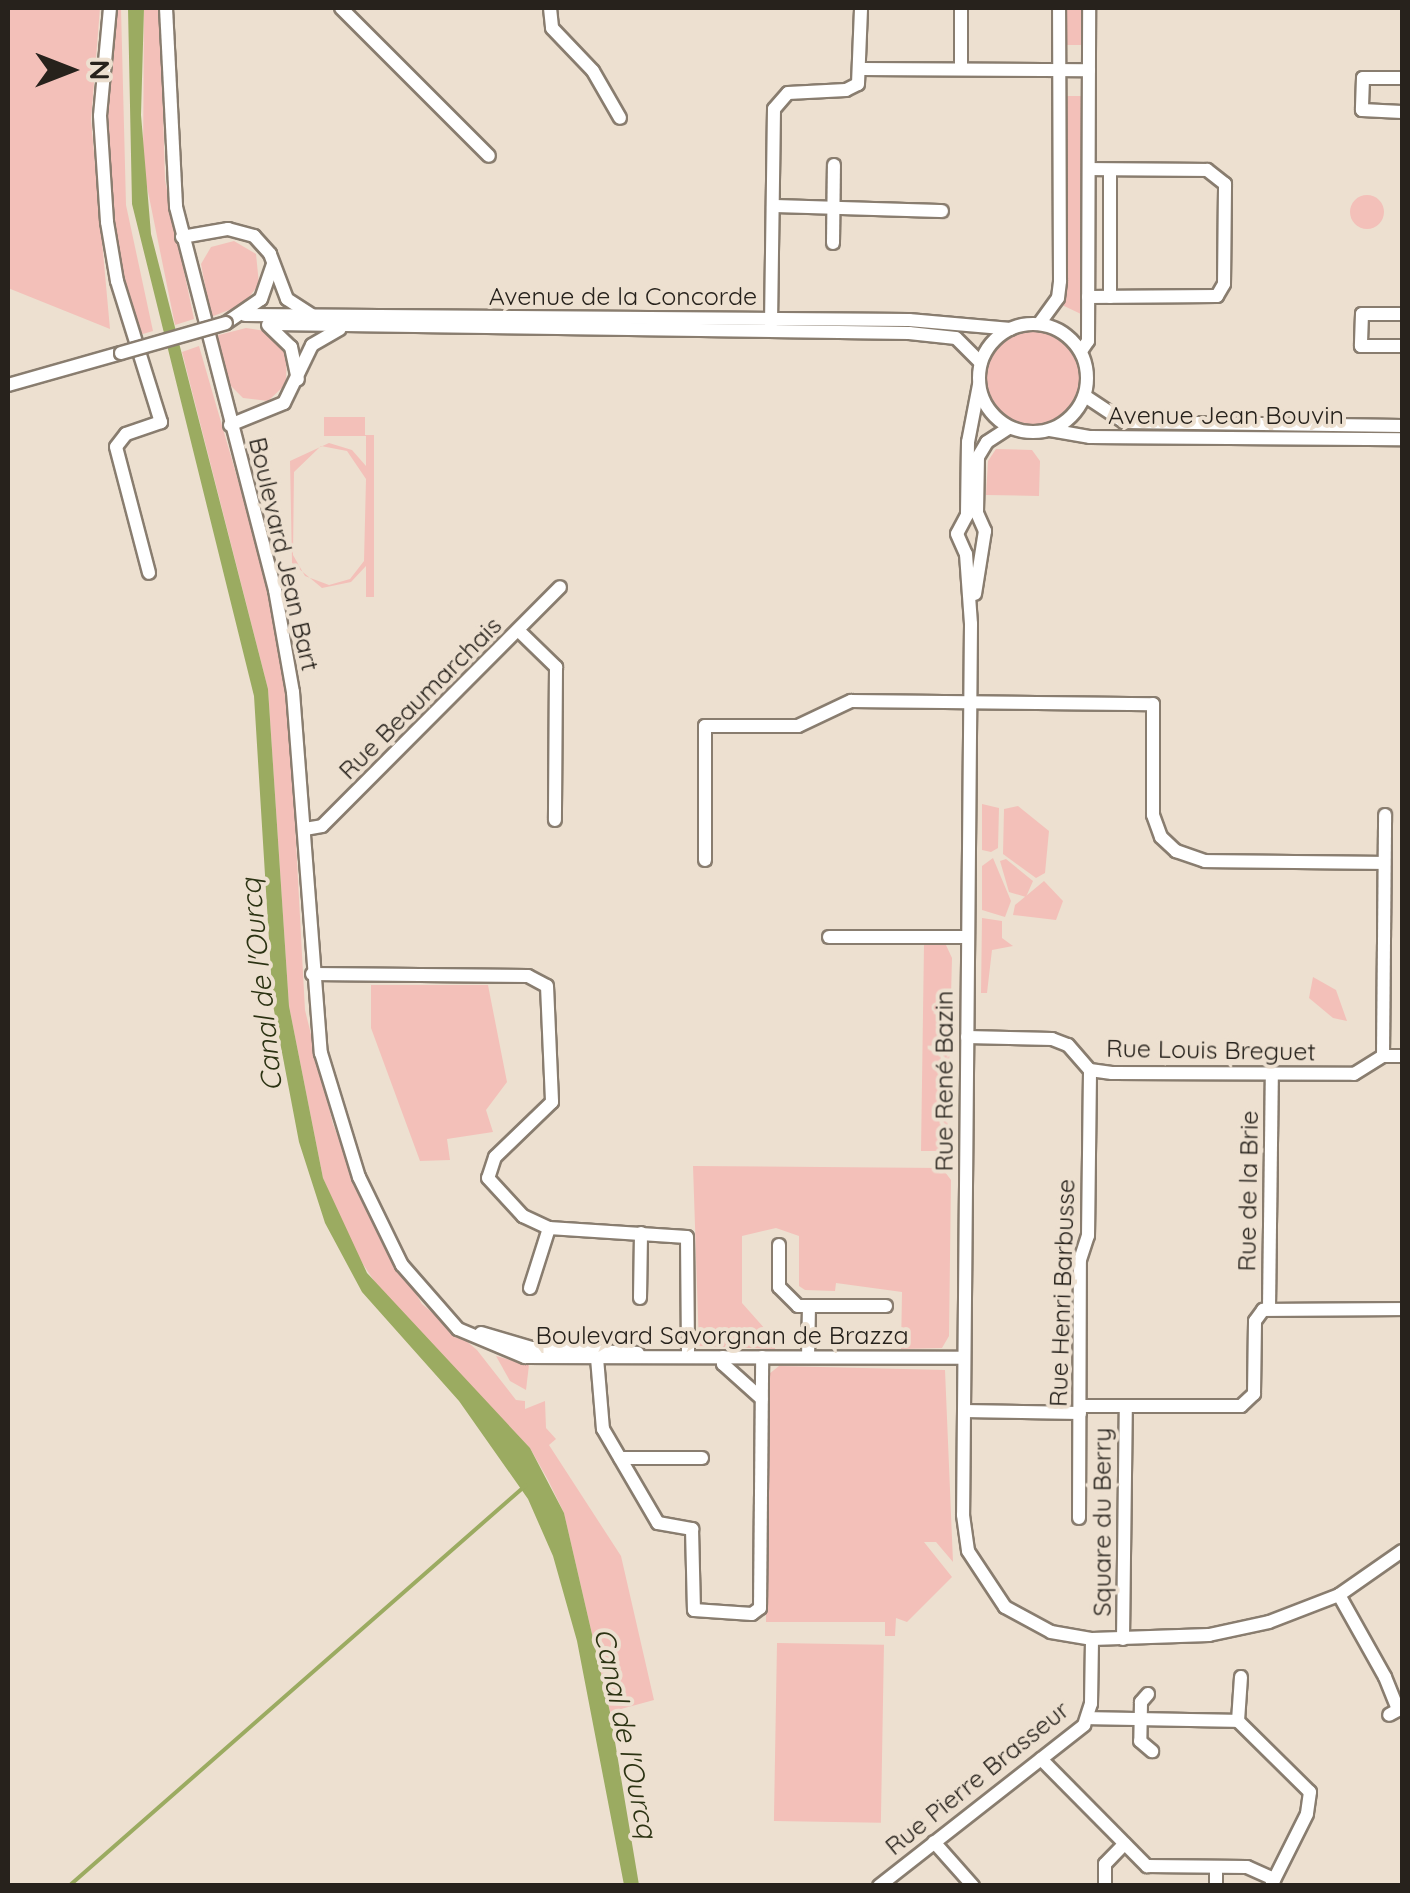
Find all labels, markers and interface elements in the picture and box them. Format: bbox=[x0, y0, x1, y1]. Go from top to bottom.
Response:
north arrow bbox=[20, 20, 120, 120]
text: N bbox=[83, 60, 118, 80]
street label: Avenue de la Concorde bbox=[489, 281, 757, 311]
street label: Avenue Jean Bouvin bbox=[1108, 400, 1344, 430]
street label: Boulevard Jean Bart bbox=[243, 434, 325, 674]
street label: Rue Beaumarchais bbox=[332, 610, 508, 786]
water label: Canal de l'Ourcq bbox=[233, 877, 289, 1093]
street label: Rue René Bazin bbox=[929, 990, 959, 1172]
street label: Rue Louis Breguet bbox=[1106, 1033, 1316, 1067]
street label: Rue de la Brie bbox=[1232, 1110, 1264, 1272]
street label: Rue Henri Barbusse bbox=[1043, 1179, 1081, 1407]
street label: Boulevard Savorgnan de Brazza bbox=[535, 1320, 909, 1350]
street label: Square du Berry bbox=[1087, 1427, 1117, 1617]
water label: Canal de l'Ourcq bbox=[587, 1625, 665, 1841]
street label: Rue Pierre Brasseur bbox=[879, 1695, 1075, 1861]

